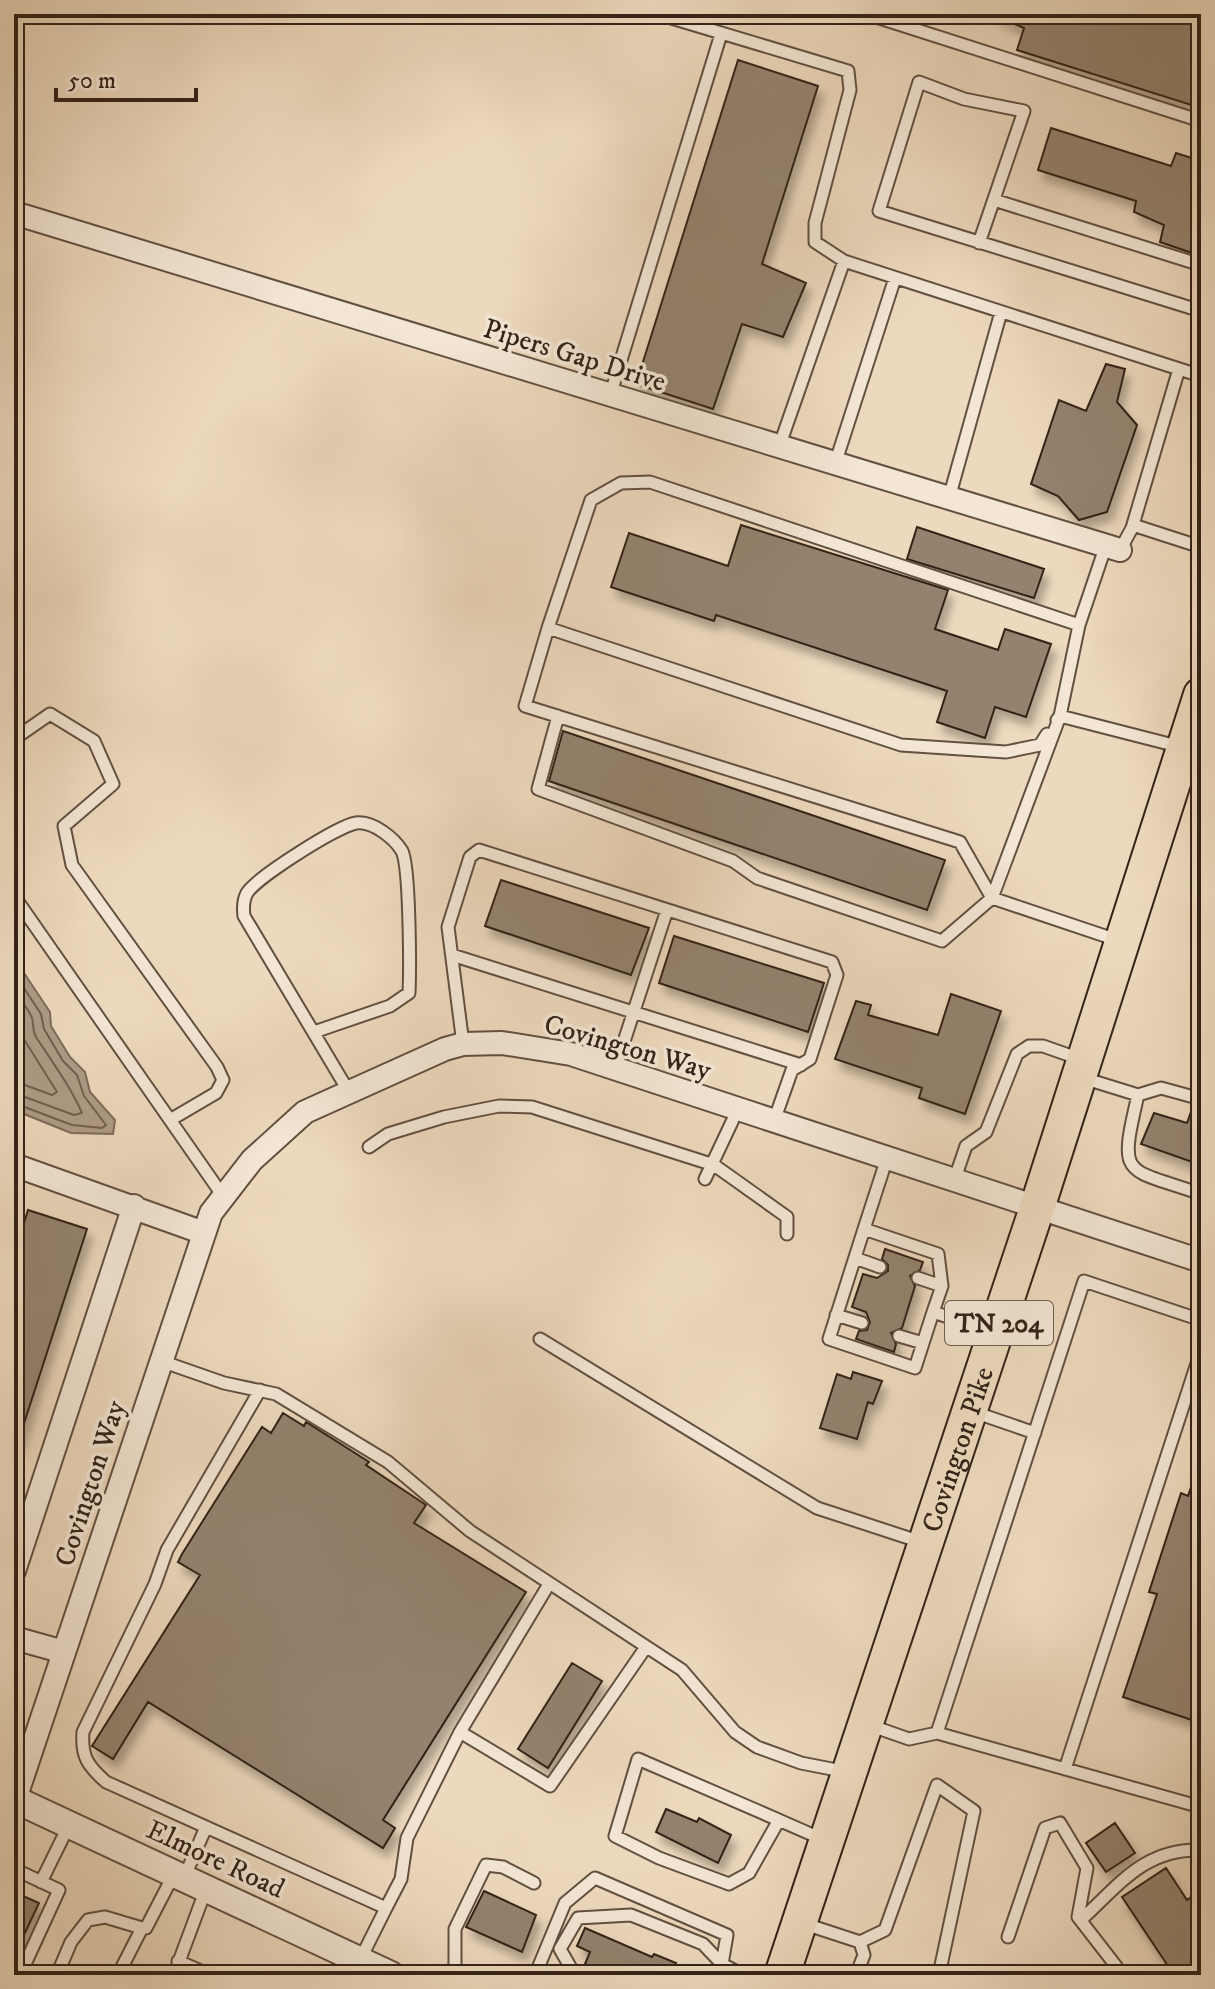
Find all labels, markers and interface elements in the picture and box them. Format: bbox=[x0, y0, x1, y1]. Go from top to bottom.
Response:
scale bar bbox=[56, 52, 196, 102]
text: 50 m bbox=[68, 66, 116, 96]
street label: Pipers Gap Drive bbox=[479, 311, 670, 400]
street label: Covington Way bbox=[540, 1007, 716, 1088]
road number: TN 204 bbox=[945, 1301, 1053, 1345]
street label: Covington Pike bbox=[914, 1363, 1002, 1537]
street label: Covington Way bbox=[47, 1395, 134, 1571]
street label: Elmore Road bbox=[141, 1812, 290, 1907]

